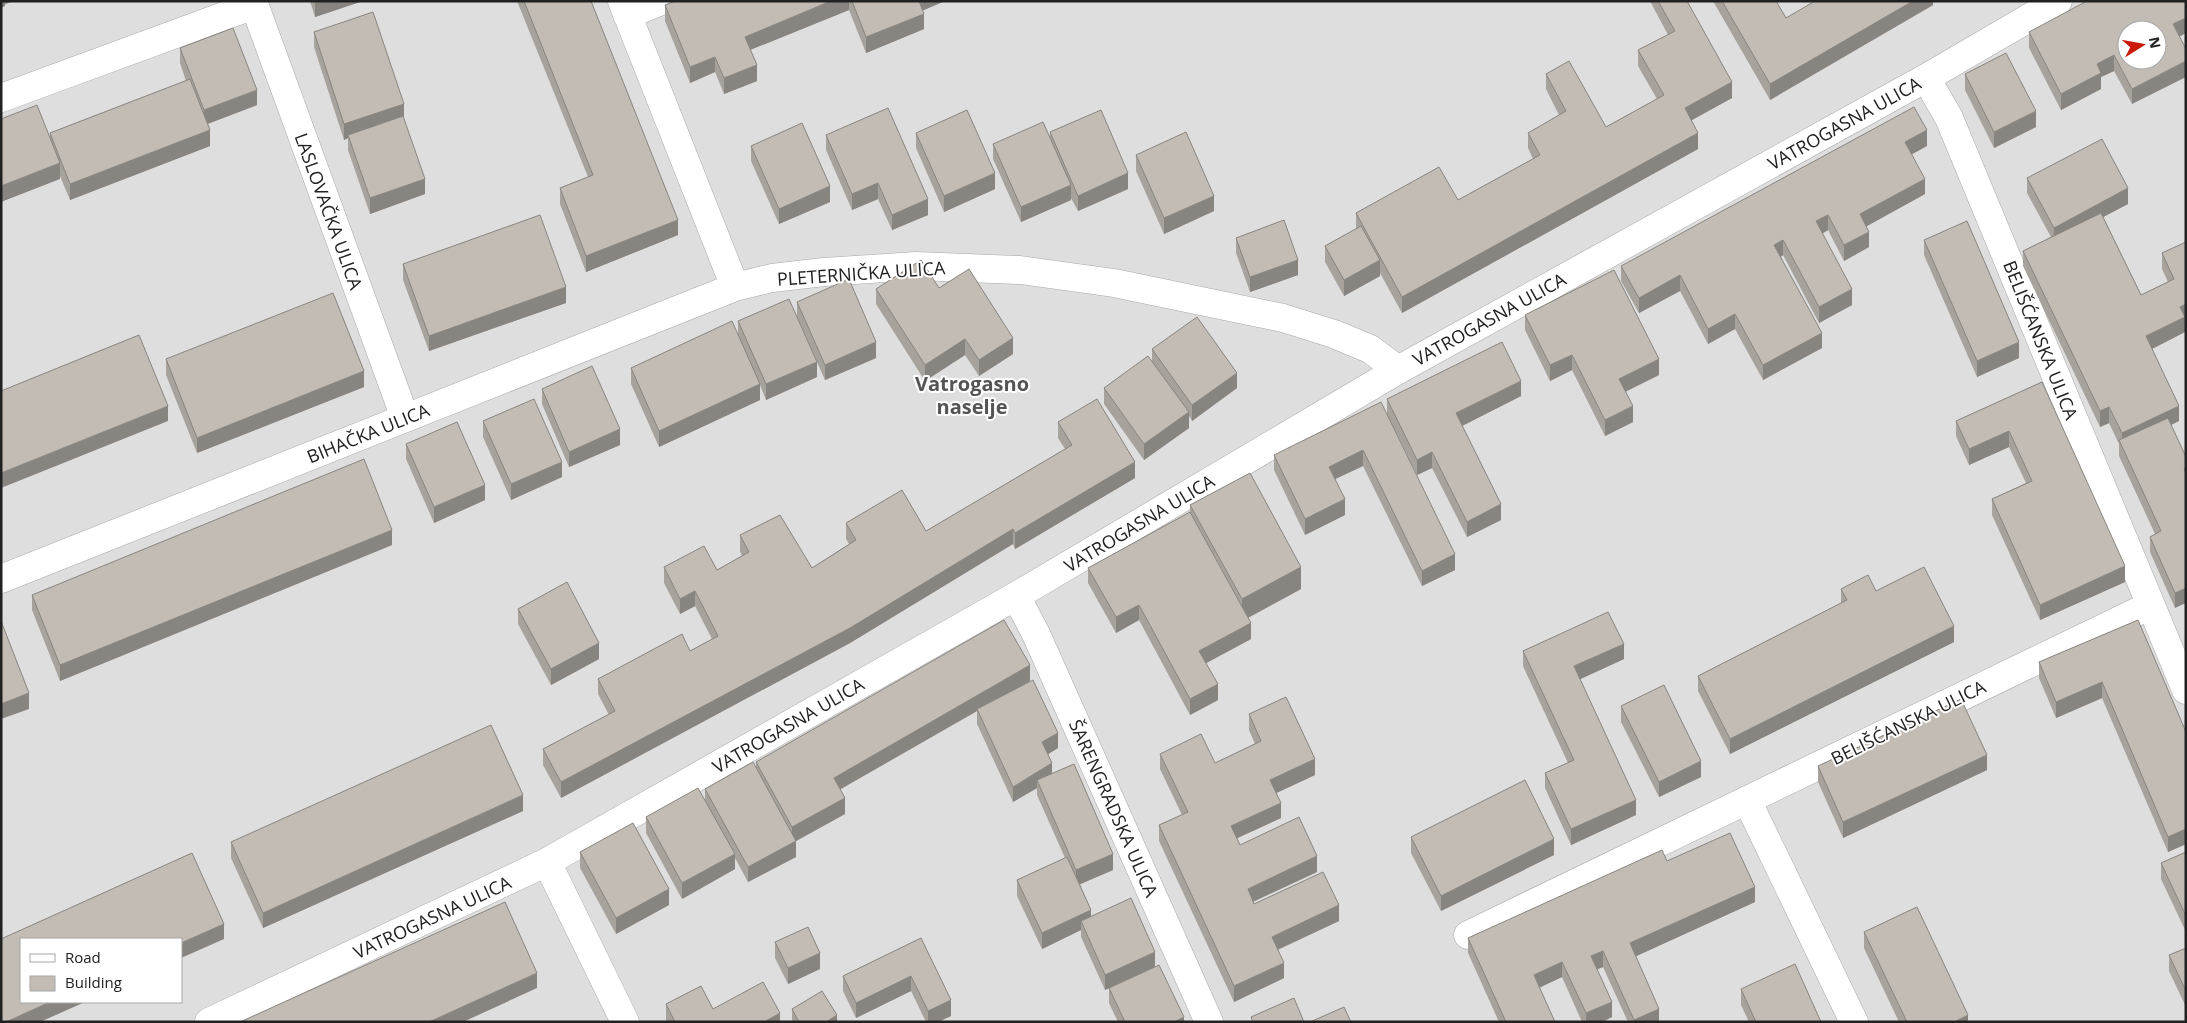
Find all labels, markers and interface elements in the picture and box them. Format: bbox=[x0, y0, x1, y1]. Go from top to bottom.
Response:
north arrow bbox=[2117, 20, 2167, 70]
text: N bbox=[2145, 35, 2166, 50]
street label: VATROGASNA ULICA bbox=[1763, 71, 1925, 175]
street label: LASLOVAČKA ULICA bbox=[290, 129, 369, 293]
street label: PLETERNIČKA ULICA bbox=[776, 255, 947, 291]
street label: BELIŠĆANSKA ULICA bbox=[1998, 257, 2084, 424]
street label: VATROGASNA ULICA bbox=[1408, 267, 1570, 371]
district label: Vatrogasno naselje bbox=[915, 370, 1029, 420]
street label: BIHAČKA ULICA bbox=[303, 397, 433, 468]
street label: VATROGASNA ULICA bbox=[1059, 468, 1219, 577]
street label: VATROGASNA ULICA bbox=[708, 671, 869, 778]
street label: BELIŠĆANSKA ULICA bbox=[1827, 674, 1990, 770]
street label: ŠARENGRADSKA ULICA bbox=[1064, 716, 1164, 901]
street label: VATROGASNA ULICA bbox=[349, 870, 515, 964]
legend bbox=[20, 938, 182, 1003]
text: Road bbox=[65, 947, 101, 967]
text: Building bbox=[65, 972, 122, 992]

